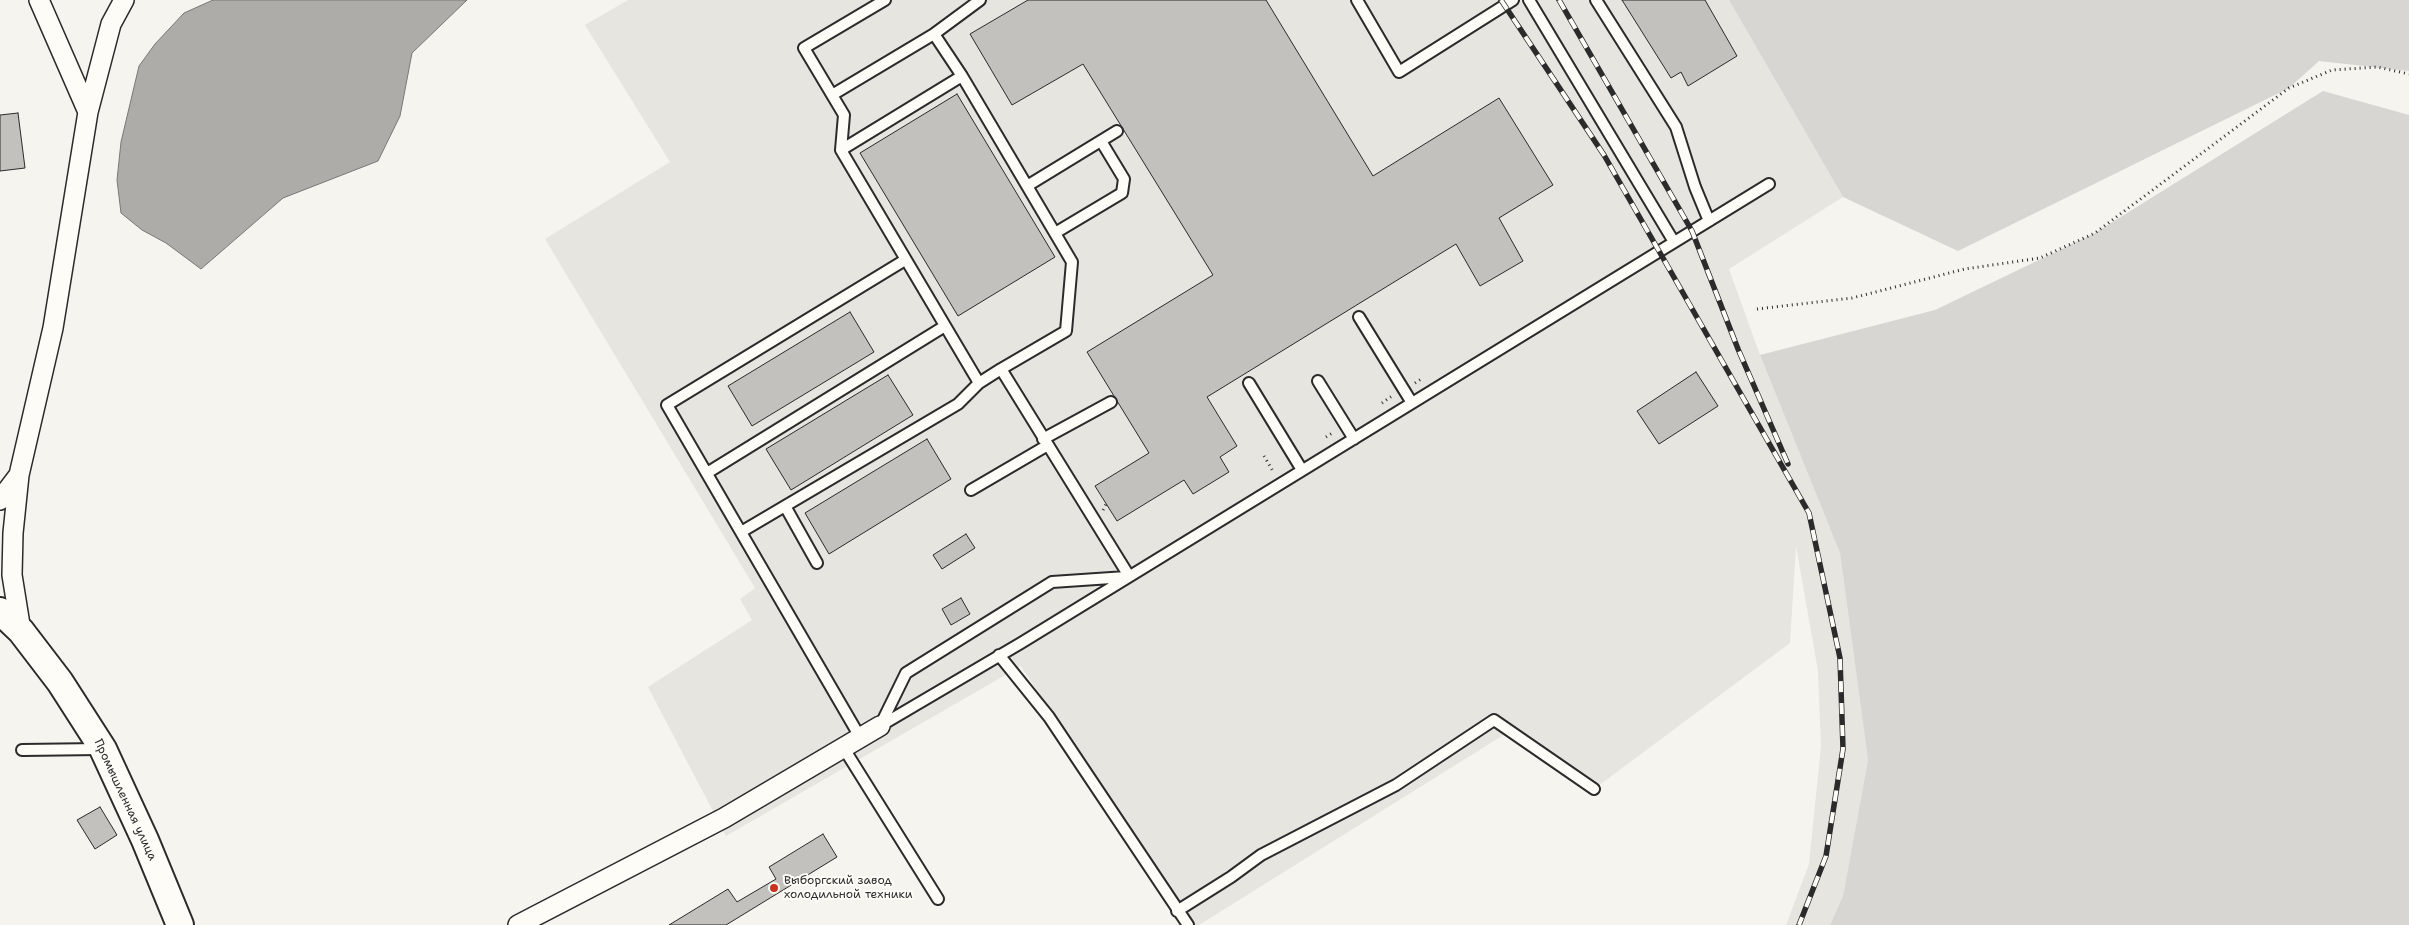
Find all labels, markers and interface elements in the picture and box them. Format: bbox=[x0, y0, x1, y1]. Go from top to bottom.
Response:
street label: Промышленная улица bbox=[90, 737, 160, 863]
place label: Выборгский завод холодильной техники bbox=[784, 874, 913, 902]
marker: Выборгский завод холодильной техники bbox=[768, 882, 780, 894]

